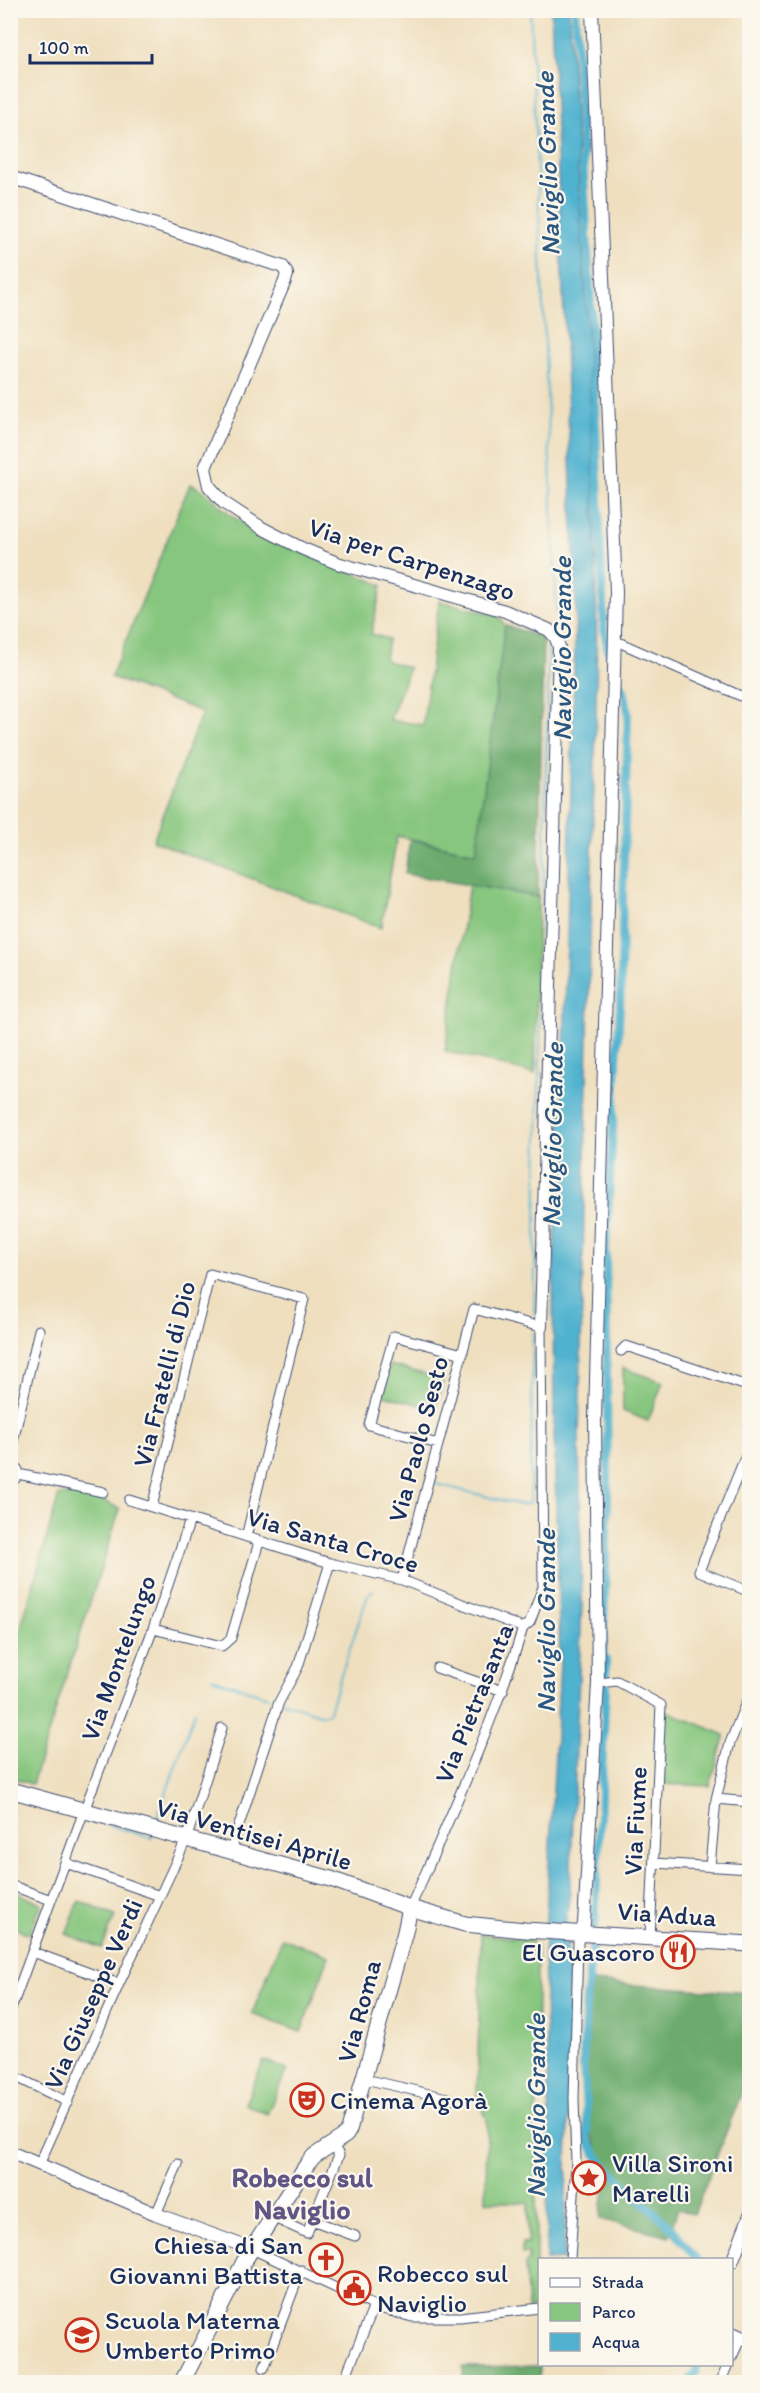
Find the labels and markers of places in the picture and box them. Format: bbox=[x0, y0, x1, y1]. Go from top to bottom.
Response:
restaurant icon: El Guascoro bbox=[660, 1934, 696, 1970]
place label: El Guascoro bbox=[522, 1936, 655, 1968]
theatre icon: Cinema Agorà bbox=[289, 2082, 325, 2118]
place label: Cinema Agorà bbox=[330, 2084, 488, 2116]
place label: Villa Sironi Marelli bbox=[612, 2147, 734, 2209]
place icon: Villa Sironi Marelli bbox=[571, 2160, 607, 2196]
place label: Chiesa di San Giovanni Battista bbox=[109, 2229, 303, 2291]
church icon: Chiesa di San Giovanni Battista bbox=[308, 2242, 344, 2278]
place label: Robecco sul Naviglio bbox=[377, 2257, 508, 2319]
public building icon: Robecco sul Naviglio bbox=[336, 2270, 372, 2306]
place label: Scuola Materna Umberto Primo bbox=[105, 2304, 280, 2366]
school or university icon: Scuola Materna Umberto Primo bbox=[64, 2317, 100, 2353]

